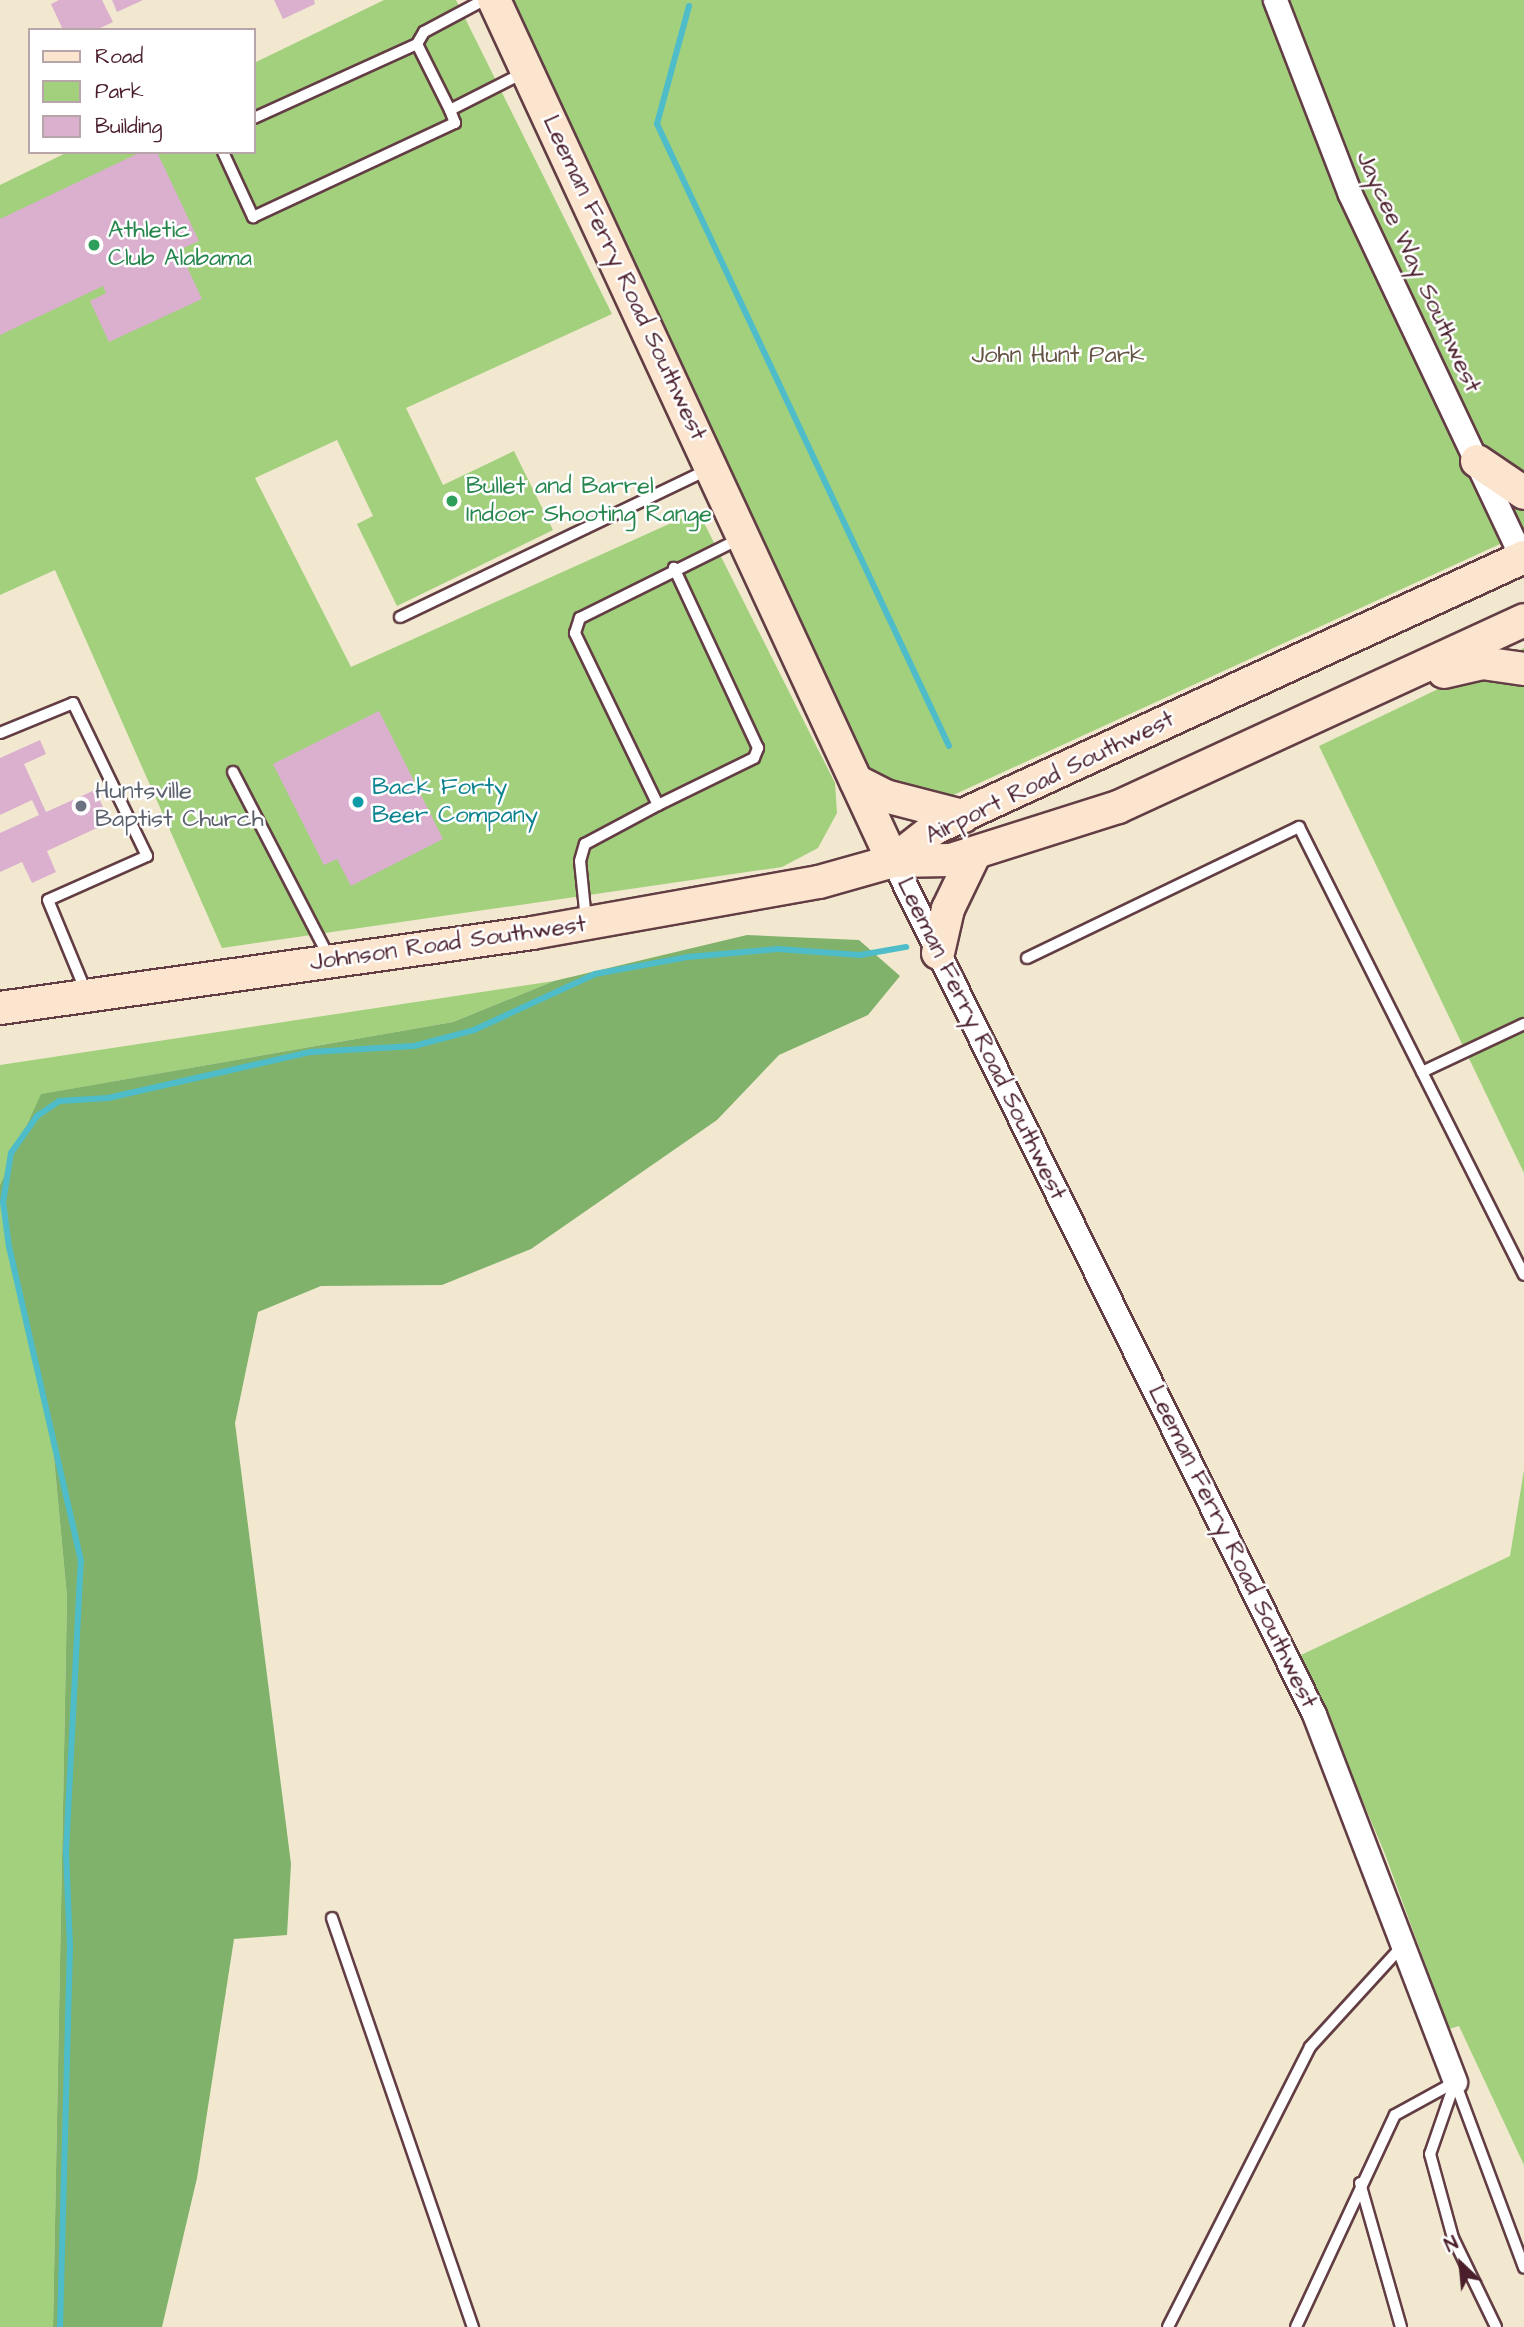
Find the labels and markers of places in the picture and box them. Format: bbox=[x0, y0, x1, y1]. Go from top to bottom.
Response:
place label: Athletic Club Alabama bbox=[108, 217, 252, 273]
marker: Athletic Club Alabama bbox=[86, 237, 102, 253]
place label: Bullet and Barrel Indoor Shooting Range bbox=[466, 473, 712, 529]
marker: Bullet and Barrel Indoor Shooting Range bbox=[444, 493, 460, 509]
place label: Back Forty Beer Company bbox=[372, 774, 538, 830]
place label: Huntsville Baptist Church bbox=[95, 778, 264, 834]
marker: Back Forty Beer Company bbox=[350, 794, 366, 810]
marker: Huntsville Baptist Church bbox=[73, 798, 89, 814]

